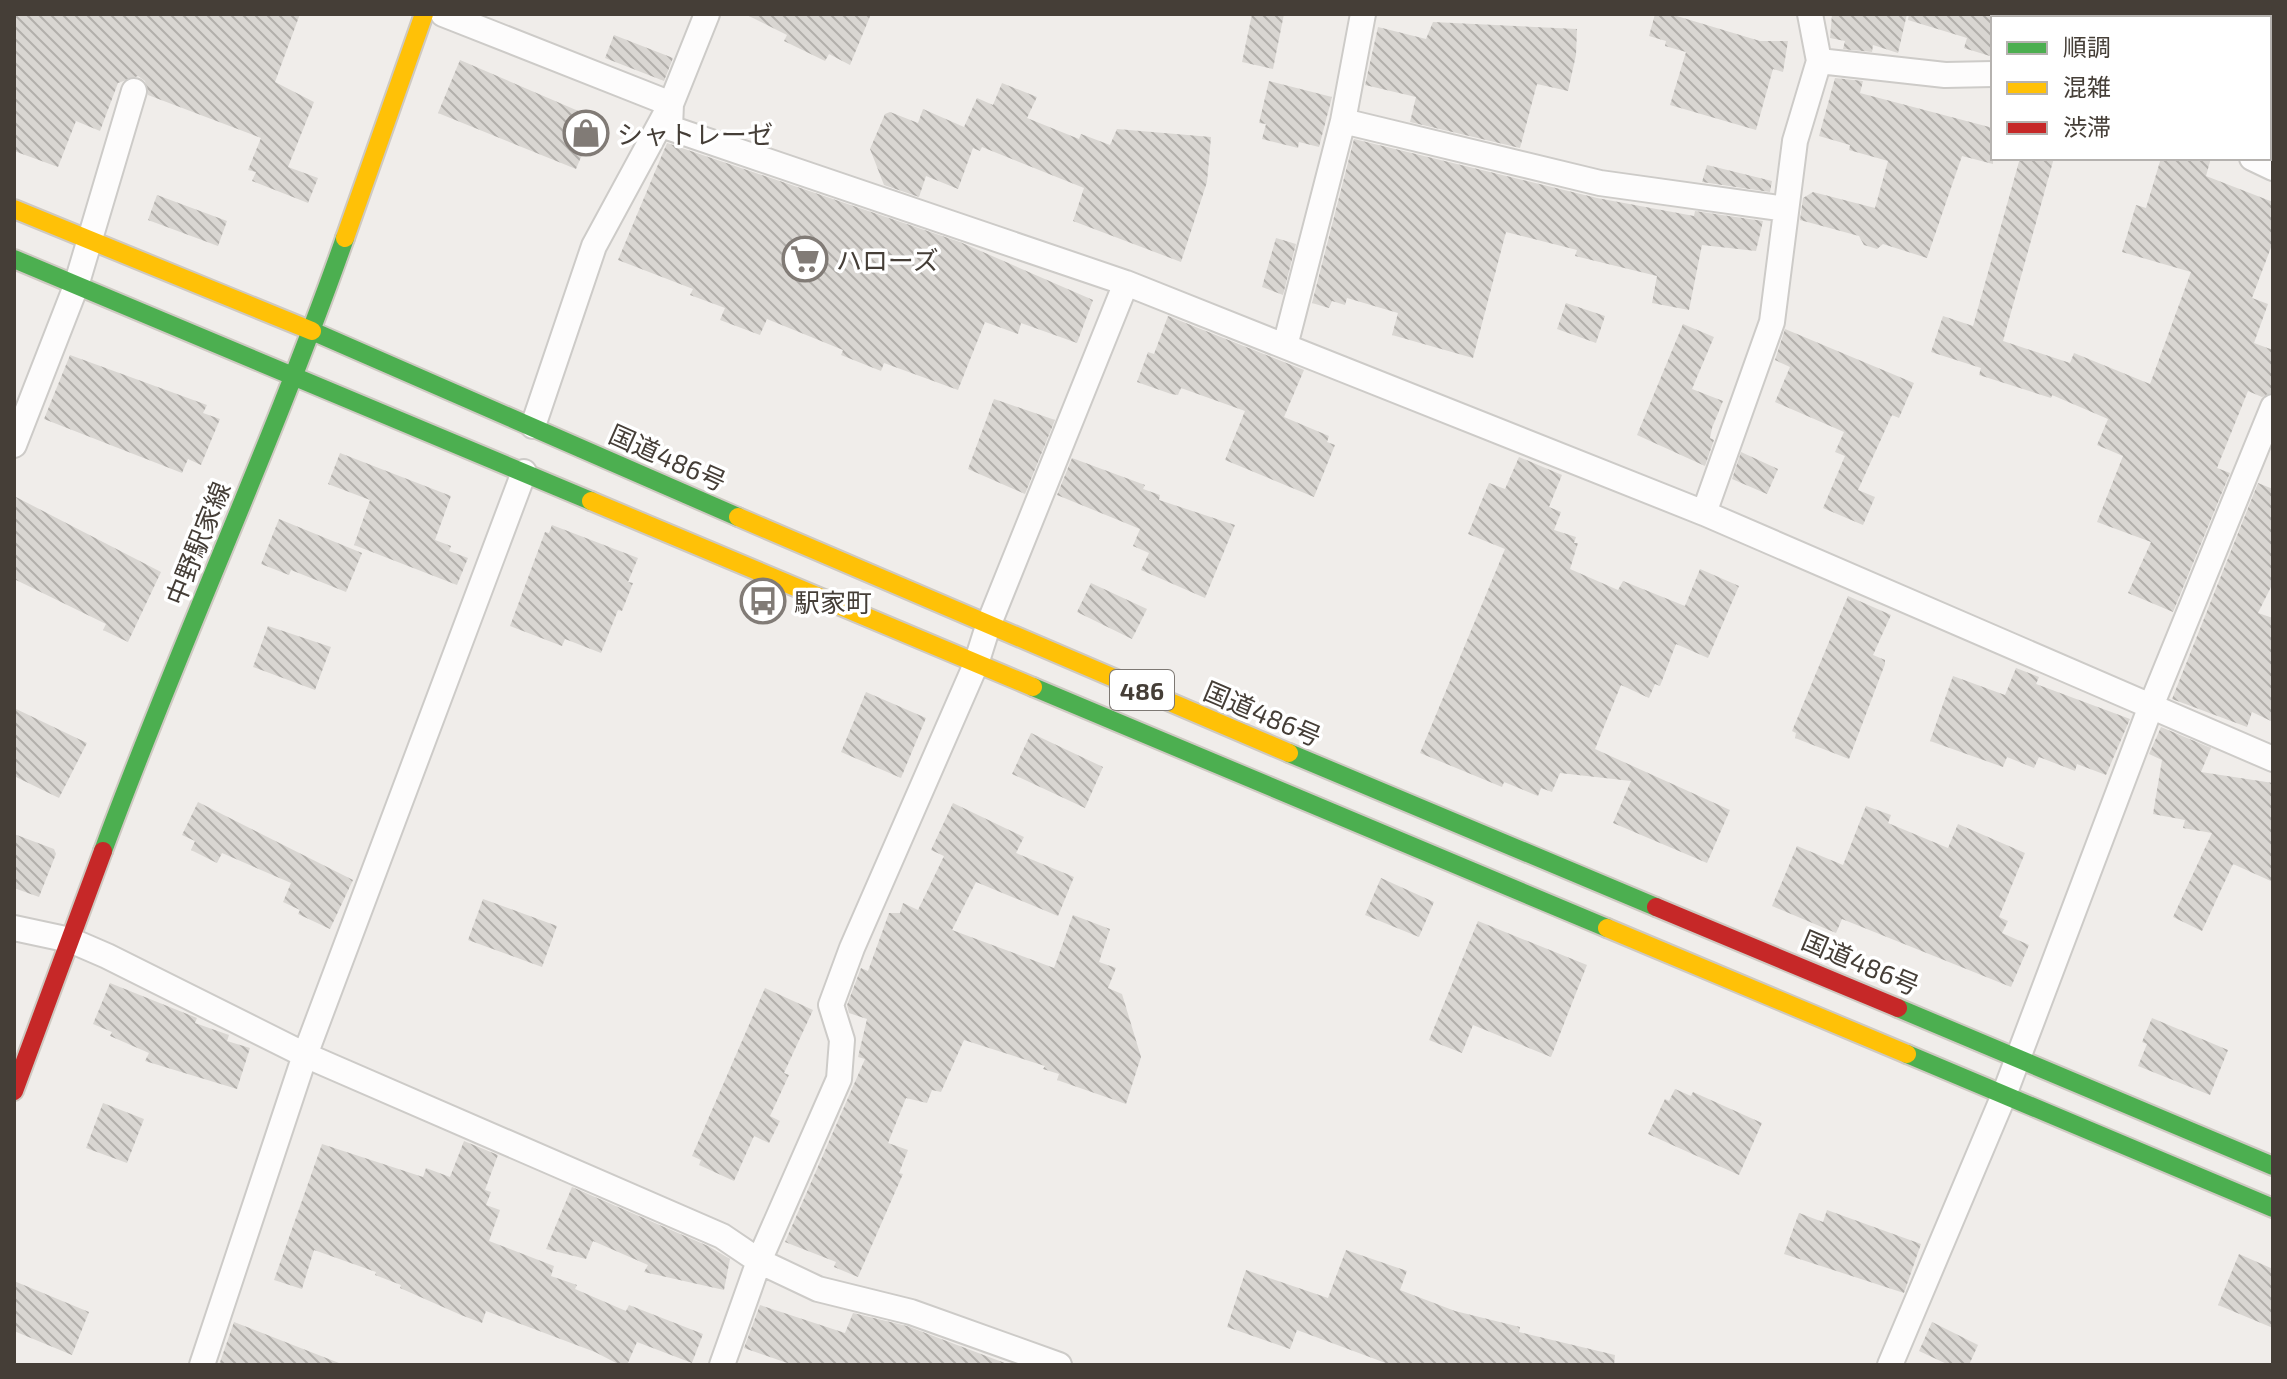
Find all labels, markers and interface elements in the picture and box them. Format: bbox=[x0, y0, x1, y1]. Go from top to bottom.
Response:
legend bbox=[1991, 16, 2271, 160]
text: 順調 bbox=[2063, 32, 2111, 61]
text: 混雑 bbox=[2063, 72, 2111, 101]
shop icon: シャトレーゼ bbox=[562, 109, 610, 157]
text: 渋滞 bbox=[2063, 112, 2111, 141]
place label: シャトレーゼ bbox=[617, 118, 773, 149]
supermarket icon: ハローズ bbox=[781, 235, 829, 283]
place label: ハローズ bbox=[836, 244, 939, 275]
street label: 国道486号 bbox=[605, 417, 731, 497]
street label: 中野駅家線 bbox=[158, 477, 236, 609]
bus stop icon: 駅家町 bbox=[739, 577, 787, 625]
place label: 駅家町 bbox=[794, 586, 872, 617]
road number: 486 bbox=[1110, 670, 1174, 710]
street label: 国道486号 bbox=[1200, 674, 1326, 752]
street label: 国道486号 bbox=[1798, 923, 1924, 1001]

